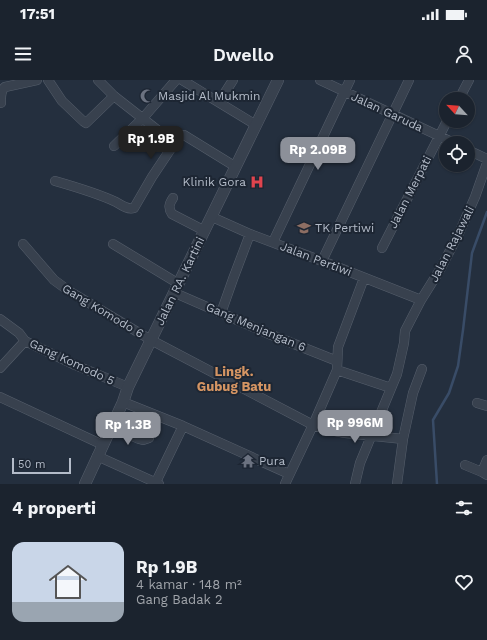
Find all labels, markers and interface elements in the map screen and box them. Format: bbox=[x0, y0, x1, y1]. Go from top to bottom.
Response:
text: 17:51 bbox=[20, 5, 55, 23]
icon: menu bbox=[12, 43, 34, 65]
icon: person bbox=[453, 43, 475, 65]
text: Dwello bbox=[213, 44, 274, 65]
mosque icon: Masjid Al Mukmin bbox=[139, 88, 155, 104]
place label: Masjid Al Mukmin bbox=[158, 89, 261, 103]
street label: Jalan Garuda bbox=[349, 89, 425, 135]
north arrow bbox=[439, 92, 475, 128]
map controls bbox=[439, 92, 475, 172]
pin: Rp 1.9B bbox=[114, 126, 188, 160]
text: Rp 1.9B bbox=[128, 131, 174, 146]
button: locate bbox=[439, 136, 475, 172]
pin: Rp 2.09B bbox=[277, 137, 359, 171]
text: Rp 2.09B bbox=[289, 142, 347, 157]
street label: Jalan Merpati bbox=[386, 153, 434, 231]
hospital icon: Klinik Gora bbox=[249, 174, 265, 190]
place label: Klinik Gora bbox=[183, 175, 246, 189]
street label: Jalan Rajawali bbox=[427, 204, 477, 284]
school or university icon: TK Pertiwi bbox=[296, 220, 312, 236]
place label: TK Pertiwi bbox=[315, 221, 374, 235]
street label: Jalan RA. Kartini bbox=[153, 235, 207, 327]
street label: Jalan Pertiwi bbox=[278, 239, 354, 279]
street label: Gang Komodo 6 bbox=[60, 281, 146, 341]
street label: Gang Menjangan 6 bbox=[204, 300, 308, 354]
street label: Gang Komodo 5 bbox=[27, 336, 117, 388]
district label: Lingk. Gubug Batu bbox=[197, 364, 271, 394]
pin: Rp 996M bbox=[318, 410, 392, 444]
pin: Rp 1.3B bbox=[91, 412, 165, 446]
text: Rp 996M bbox=[327, 415, 383, 430]
text: Rp 1.3B bbox=[105, 417, 151, 432]
temple icon: Pura bbox=[240, 453, 256, 469]
place label: Pura bbox=[259, 454, 285, 468]
scale bar bbox=[12, 456, 71, 475]
text: 50 m bbox=[18, 458, 45, 471]
icon: filters bbox=[453, 497, 475, 519]
text: 4 properti bbox=[12, 498, 96, 518]
text: Rp 1.9B bbox=[136, 557, 197, 577]
icon: home bbox=[44, 558, 92, 606]
icon: heart bbox=[453, 571, 475, 593]
text: 4 kamar · 148 m² bbox=[136, 577, 242, 592]
text: Gang Badak 2 bbox=[136, 592, 223, 607]

